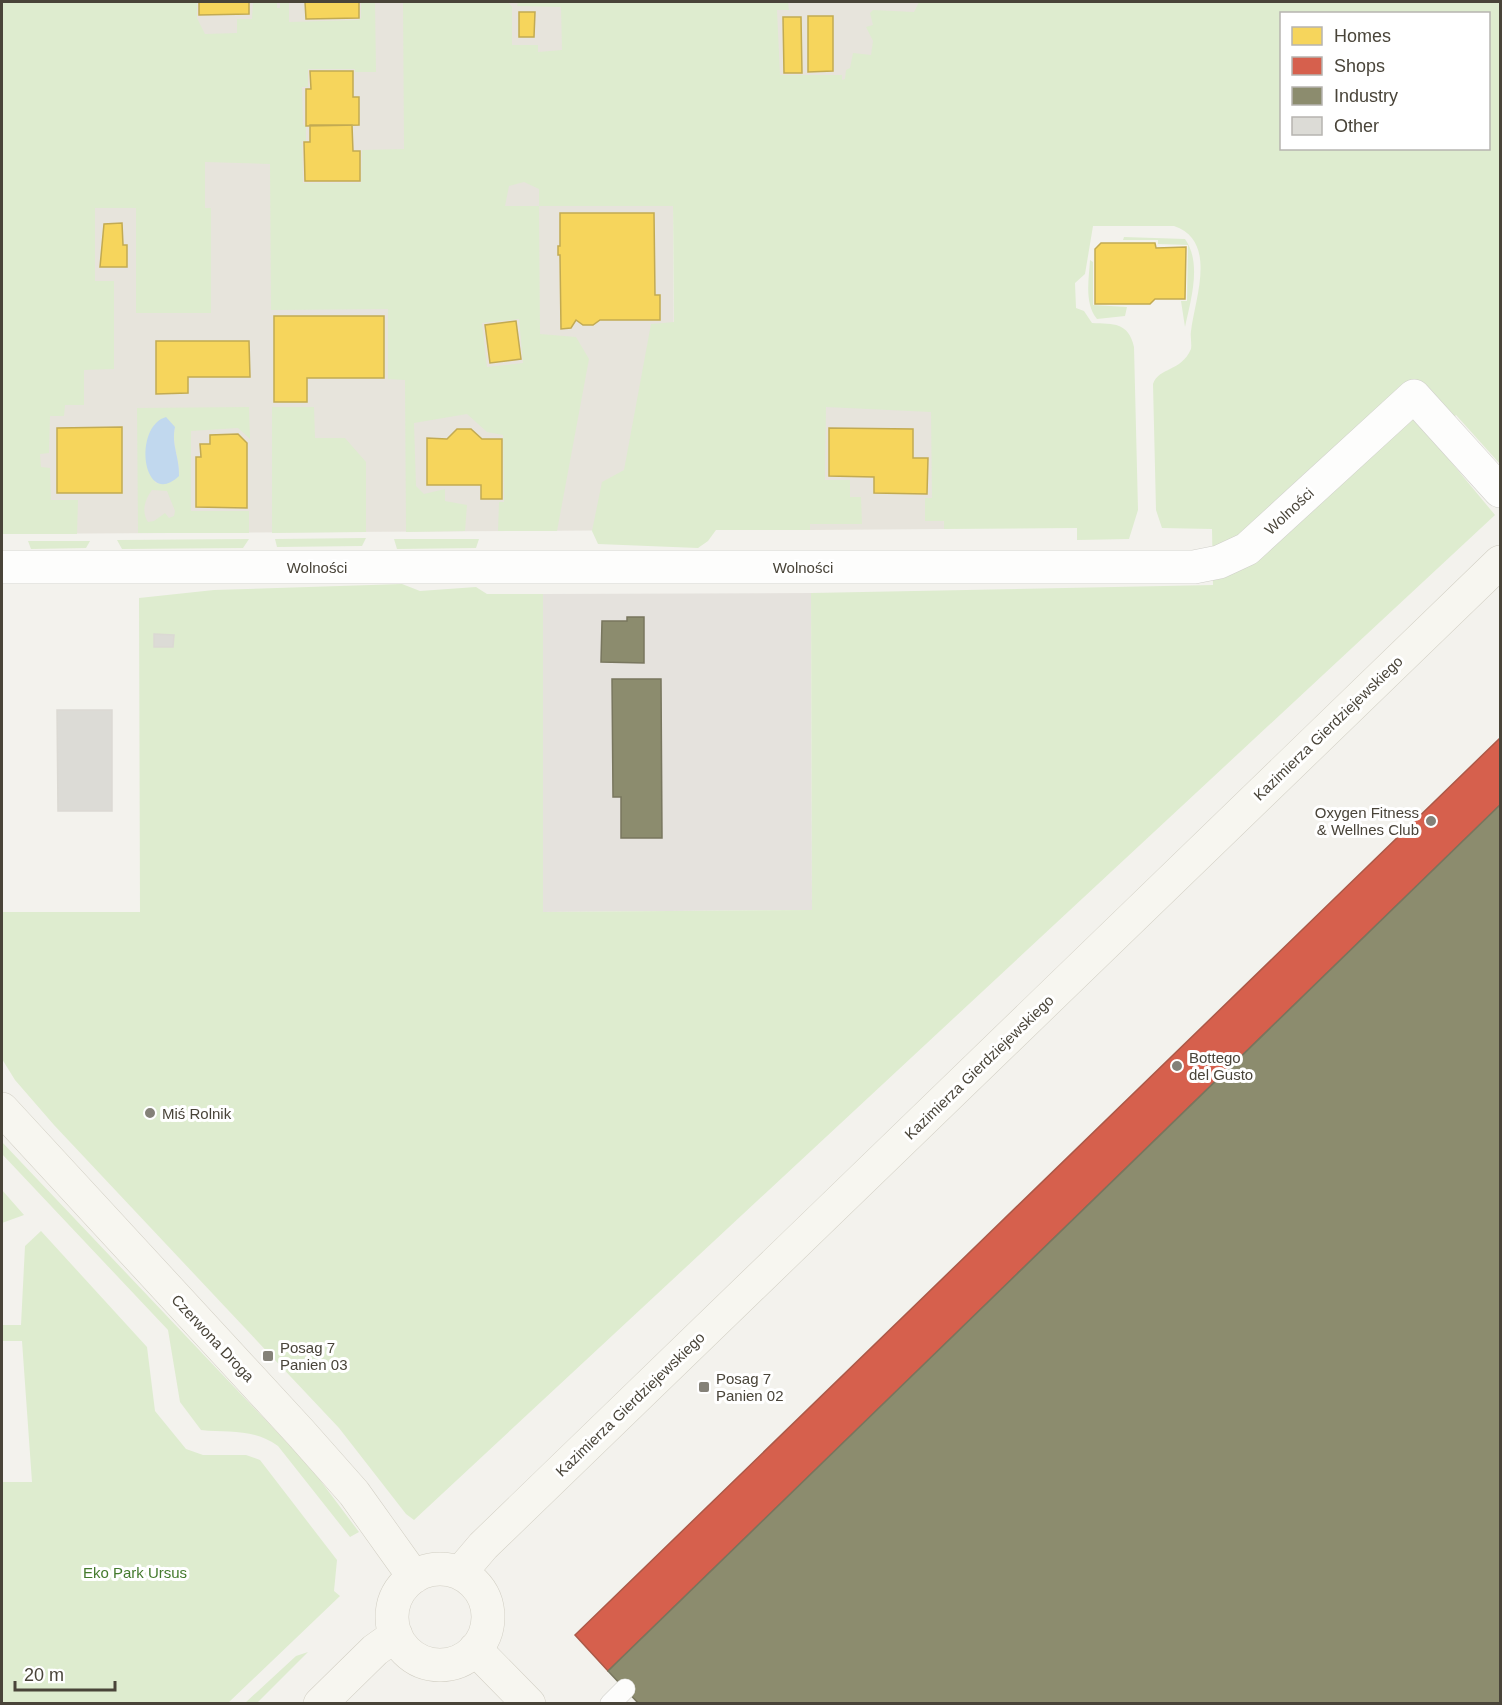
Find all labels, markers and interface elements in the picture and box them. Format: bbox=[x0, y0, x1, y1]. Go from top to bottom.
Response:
legend bbox=[1280, 12, 1490, 150]
text: Homes bbox=[1334, 26, 1391, 46]
text: Shops bbox=[1334, 56, 1385, 76]
text: Industry bbox=[1334, 86, 1398, 106]
text: Other bbox=[1334, 116, 1379, 136]
street label: Wolności bbox=[1261, 484, 1317, 538]
street label: Wolności bbox=[287, 559, 347, 576]
street label: Wolności bbox=[773, 559, 833, 576]
street label: Kazimierza Gierdziejewskiego bbox=[1250, 652, 1406, 804]
place label: Oxygen Fitness & Wellnes Club bbox=[1315, 804, 1419, 838]
marker: Oxygen Fitness & Wellnes Club bbox=[1424, 814, 1438, 828]
street label: Kazimierza Gierdziejewskiego bbox=[901, 991, 1057, 1143]
place label: Bottego del Gusto bbox=[1189, 1049, 1253, 1083]
marker: Bottego del Gusto bbox=[1170, 1059, 1184, 1073]
place label: Miś Rolnik bbox=[162, 1105, 232, 1122]
marker: Miś Rolnik bbox=[143, 1106, 157, 1120]
street label: Czerwona Droga bbox=[168, 1291, 258, 1385]
street label: Kazimierza Gierdziejewskiego bbox=[552, 1328, 708, 1480]
place label: Posag 7 Panien 03 bbox=[280, 1339, 348, 1373]
marker: Posag 7 Panien 03 bbox=[261, 1349, 275, 1363]
place label: Posag 7 Panien 02 bbox=[716, 1370, 784, 1404]
marker: Posag 7 Panien 02 bbox=[697, 1380, 711, 1394]
park label: Eko Park Ursus bbox=[83, 1564, 187, 1581]
scale bar bbox=[15, 1654, 116, 1692]
text: 20 m bbox=[24, 1665, 64, 1685]

